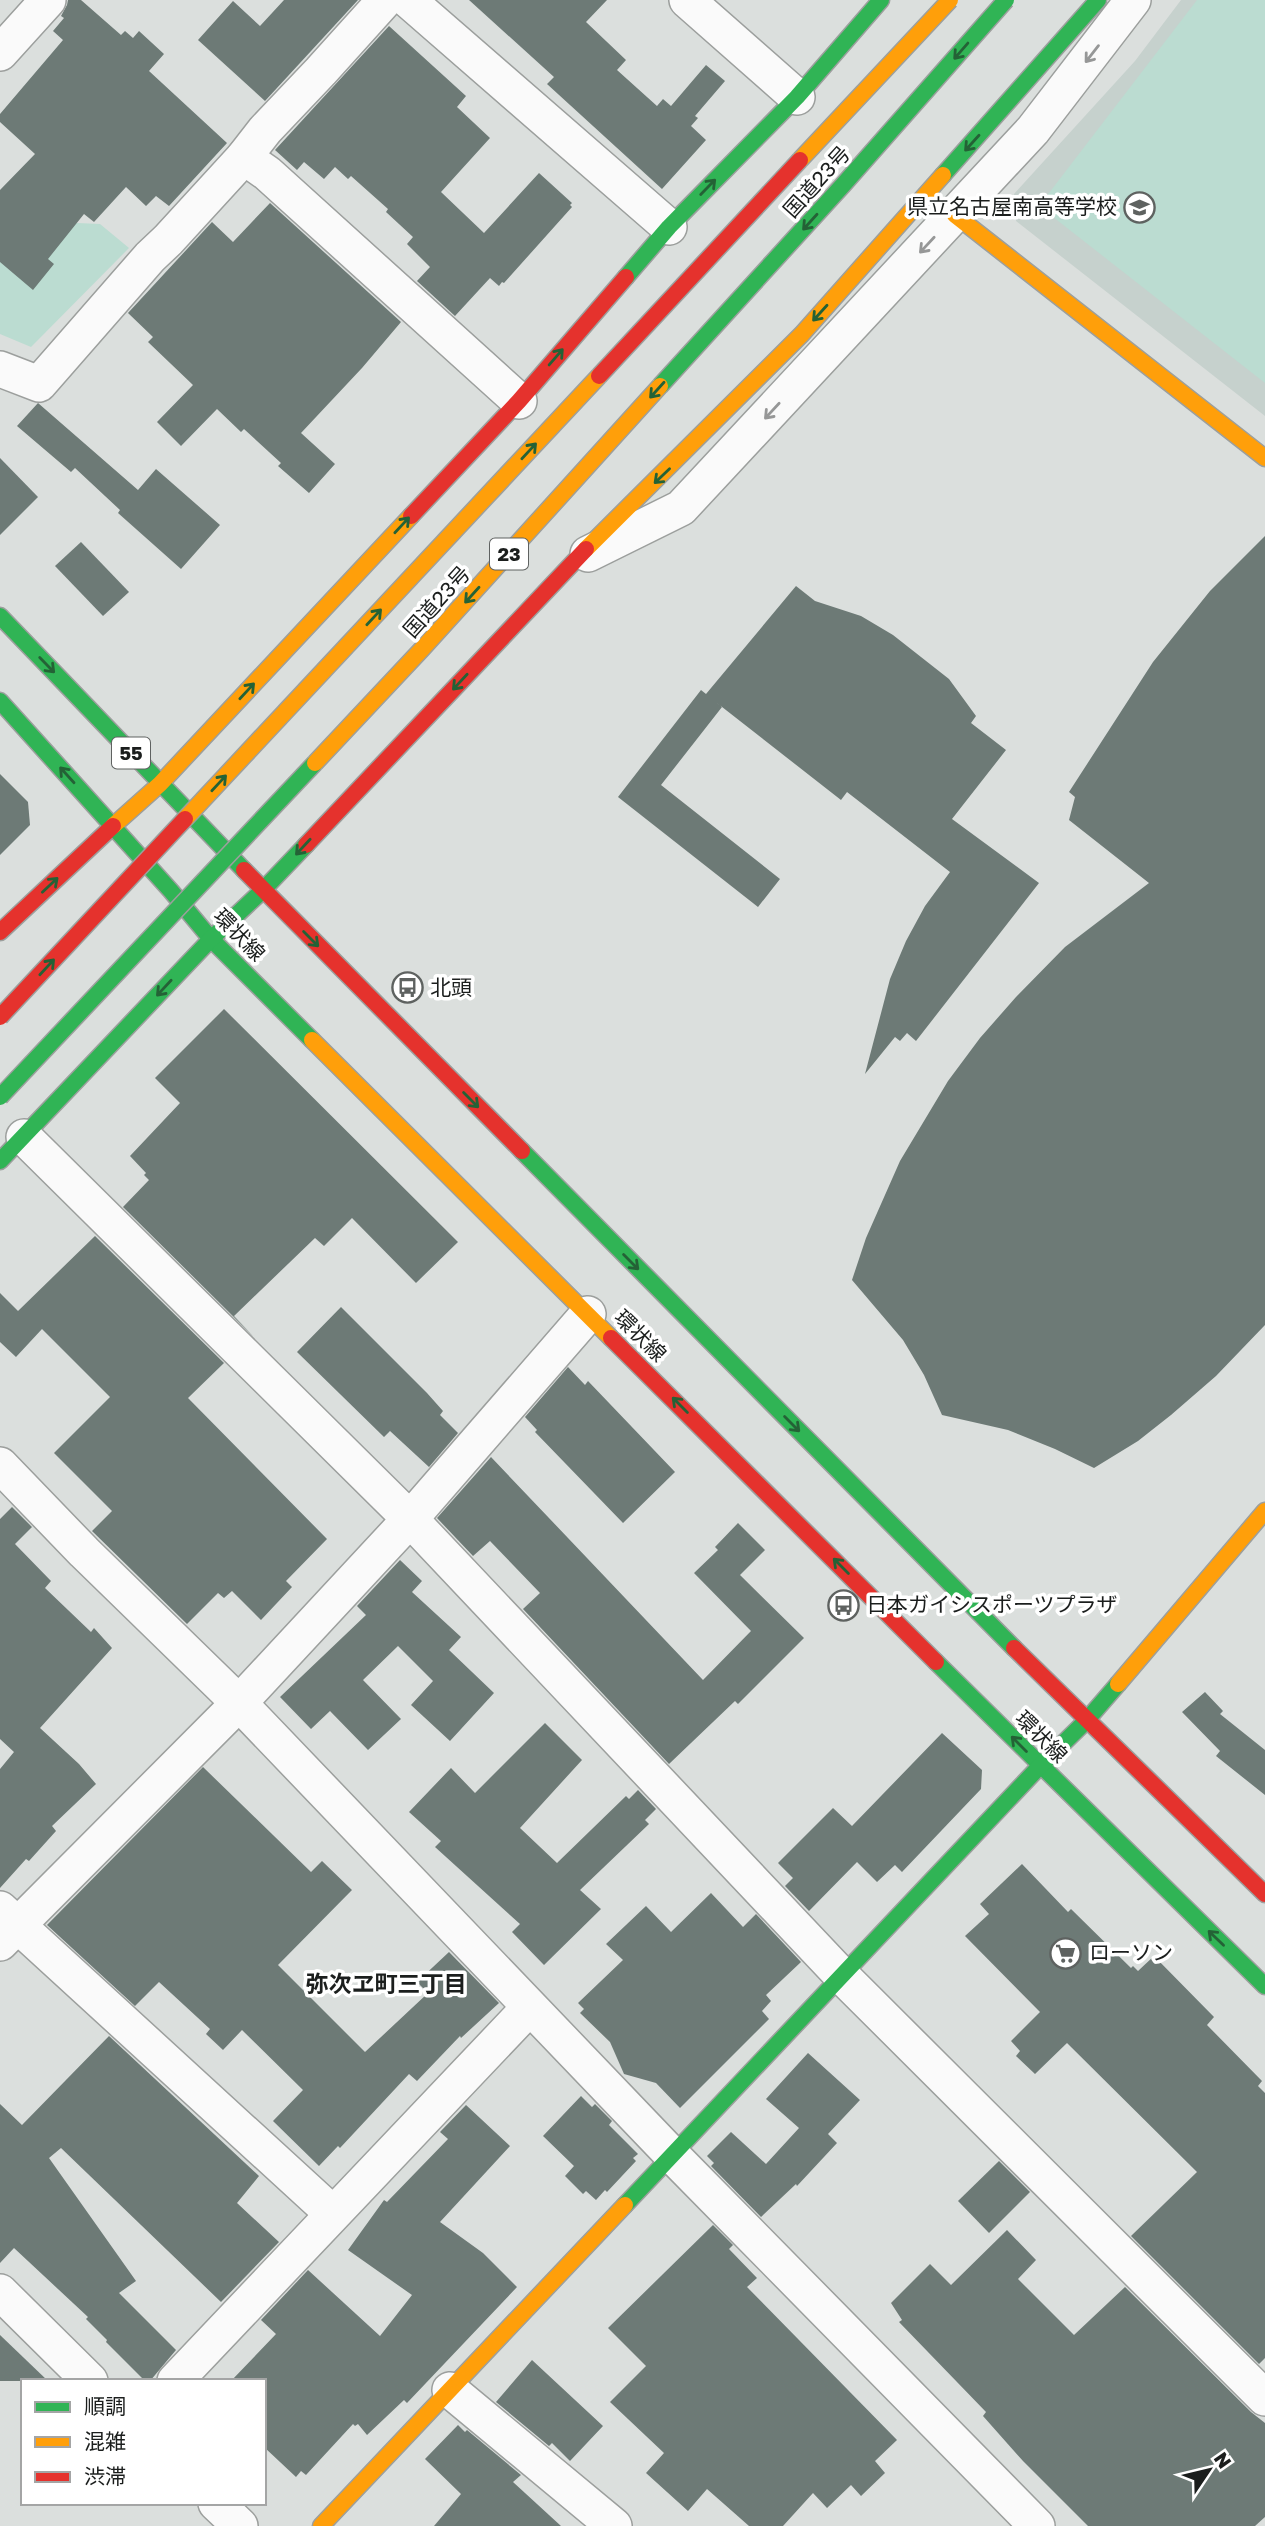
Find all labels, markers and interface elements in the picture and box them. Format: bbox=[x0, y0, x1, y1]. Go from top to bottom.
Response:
one-way arrow bbox=[953, 42, 969, 60]
one-way arrow bbox=[1084, 44, 1099, 63]
one-way arrow bbox=[963, 134, 980, 151]
street label: 国道23号 bbox=[777, 140, 855, 223]
one-way arrow bbox=[699, 179, 716, 196]
school or university icon: 県立名古屋南高等学校 bbox=[1123, 190, 1157, 224]
place label: 県立名古屋南高等学校 bbox=[907, 193, 1117, 219]
one-way arrow bbox=[802, 213, 818, 231]
one-way arrow bbox=[919, 236, 936, 253]
one-way arrow bbox=[812, 304, 829, 321]
one-way arrow bbox=[548, 348, 564, 366]
one-way arrow bbox=[649, 381, 665, 399]
one-way arrow bbox=[763, 402, 780, 419]
one-way arrow bbox=[521, 443, 538, 460]
one-way arrow bbox=[654, 467, 671, 484]
one-way arrow bbox=[394, 517, 411, 534]
road number: 23 bbox=[490, 538, 528, 569]
street label: 国道23号 bbox=[397, 560, 475, 643]
one-way arrow bbox=[463, 586, 480, 603]
one-way arrow bbox=[366, 608, 382, 626]
one-way arrow bbox=[39, 656, 55, 674]
one-way arrow bbox=[451, 673, 468, 690]
one-way arrow bbox=[239, 682, 255, 700]
road number: 55 bbox=[112, 738, 150, 768]
one-way arrow bbox=[59, 766, 75, 784]
one-way arrow bbox=[210, 775, 227, 792]
one-way arrow bbox=[295, 839, 312, 856]
one-way arrow bbox=[41, 877, 58, 894]
street label: 環状線 bbox=[208, 903, 271, 966]
one-way arrow bbox=[303, 930, 320, 947]
one-way arrow bbox=[38, 959, 55, 976]
bus stop icon: 北頭 bbox=[390, 971, 424, 1005]
place label: 北頭 bbox=[430, 974, 472, 1000]
one-way arrow bbox=[156, 979, 172, 997]
one-way arrow bbox=[463, 1092, 480, 1109]
one-way arrow bbox=[623, 1253, 640, 1270]
street label: 環状線 bbox=[609, 1304, 672, 1367]
one-way arrow bbox=[672, 1397, 689, 1414]
one-way arrow bbox=[783, 1415, 800, 1432]
one-way arrow bbox=[832, 1558, 849, 1575]
bus stop icon: 日本ガイシスポーツプラザ bbox=[826, 1588, 860, 1622]
place label: 日本ガイシスポーツプラザ bbox=[866, 1591, 1118, 1617]
street label: 環状線 bbox=[1010, 1705, 1073, 1768]
one-way arrow bbox=[1010, 1736, 1027, 1753]
one-way arrow bbox=[1208, 1930, 1225, 1947]
supermarket icon: ローソン bbox=[1049, 1936, 1083, 1970]
place label: ローソン bbox=[1089, 1939, 1173, 1965]
district label: 弥次ヱ町三丁目 bbox=[306, 1969, 467, 1997]
legend bbox=[21, 2379, 266, 2505]
text: 順調 bbox=[84, 2393, 126, 2419]
text: 混雑 bbox=[84, 2428, 126, 2454]
north arrow bbox=[1174, 2435, 1244, 2505]
text: N bbox=[1210, 2447, 1237, 2472]
text: 渋滞 bbox=[84, 2463, 126, 2489]

